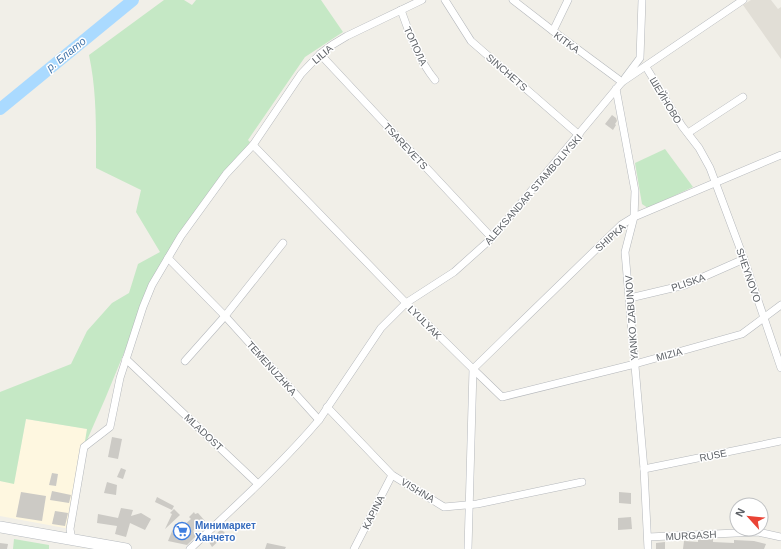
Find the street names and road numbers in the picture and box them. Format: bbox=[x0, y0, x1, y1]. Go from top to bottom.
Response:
street label: ТОПОЛА bbox=[402, 25, 429, 68]
street label: KITKA bbox=[552, 29, 582, 56]
street label: LILIA bbox=[310, 42, 335, 66]
street label: SINCHETS bbox=[484, 52, 530, 93]
street label: ШЕЙНОВО bbox=[647, 75, 685, 126]
street label: TSAREVETS bbox=[381, 121, 430, 172]
street label: ALEKSANDAR STAMBOLIYSKI bbox=[482, 132, 584, 247]
street label: SHIPKA bbox=[593, 221, 628, 254]
street label: SHEYNOVO bbox=[734, 247, 763, 304]
street label: PLISKA bbox=[670, 271, 707, 293]
street label: YANKO ZABUNOV bbox=[623, 275, 640, 361]
street label: LYULYAK bbox=[406, 303, 444, 342]
street label: TEMENUZHKA bbox=[244, 339, 299, 398]
street label: MIZIA bbox=[655, 346, 684, 363]
street label: MLADOST bbox=[182, 412, 225, 453]
street label: RUSE bbox=[698, 447, 728, 464]
street label: VISHNA bbox=[399, 476, 437, 505]
street label: KAPINA bbox=[360, 493, 387, 531]
street label: MURGASH bbox=[665, 529, 717, 542]

